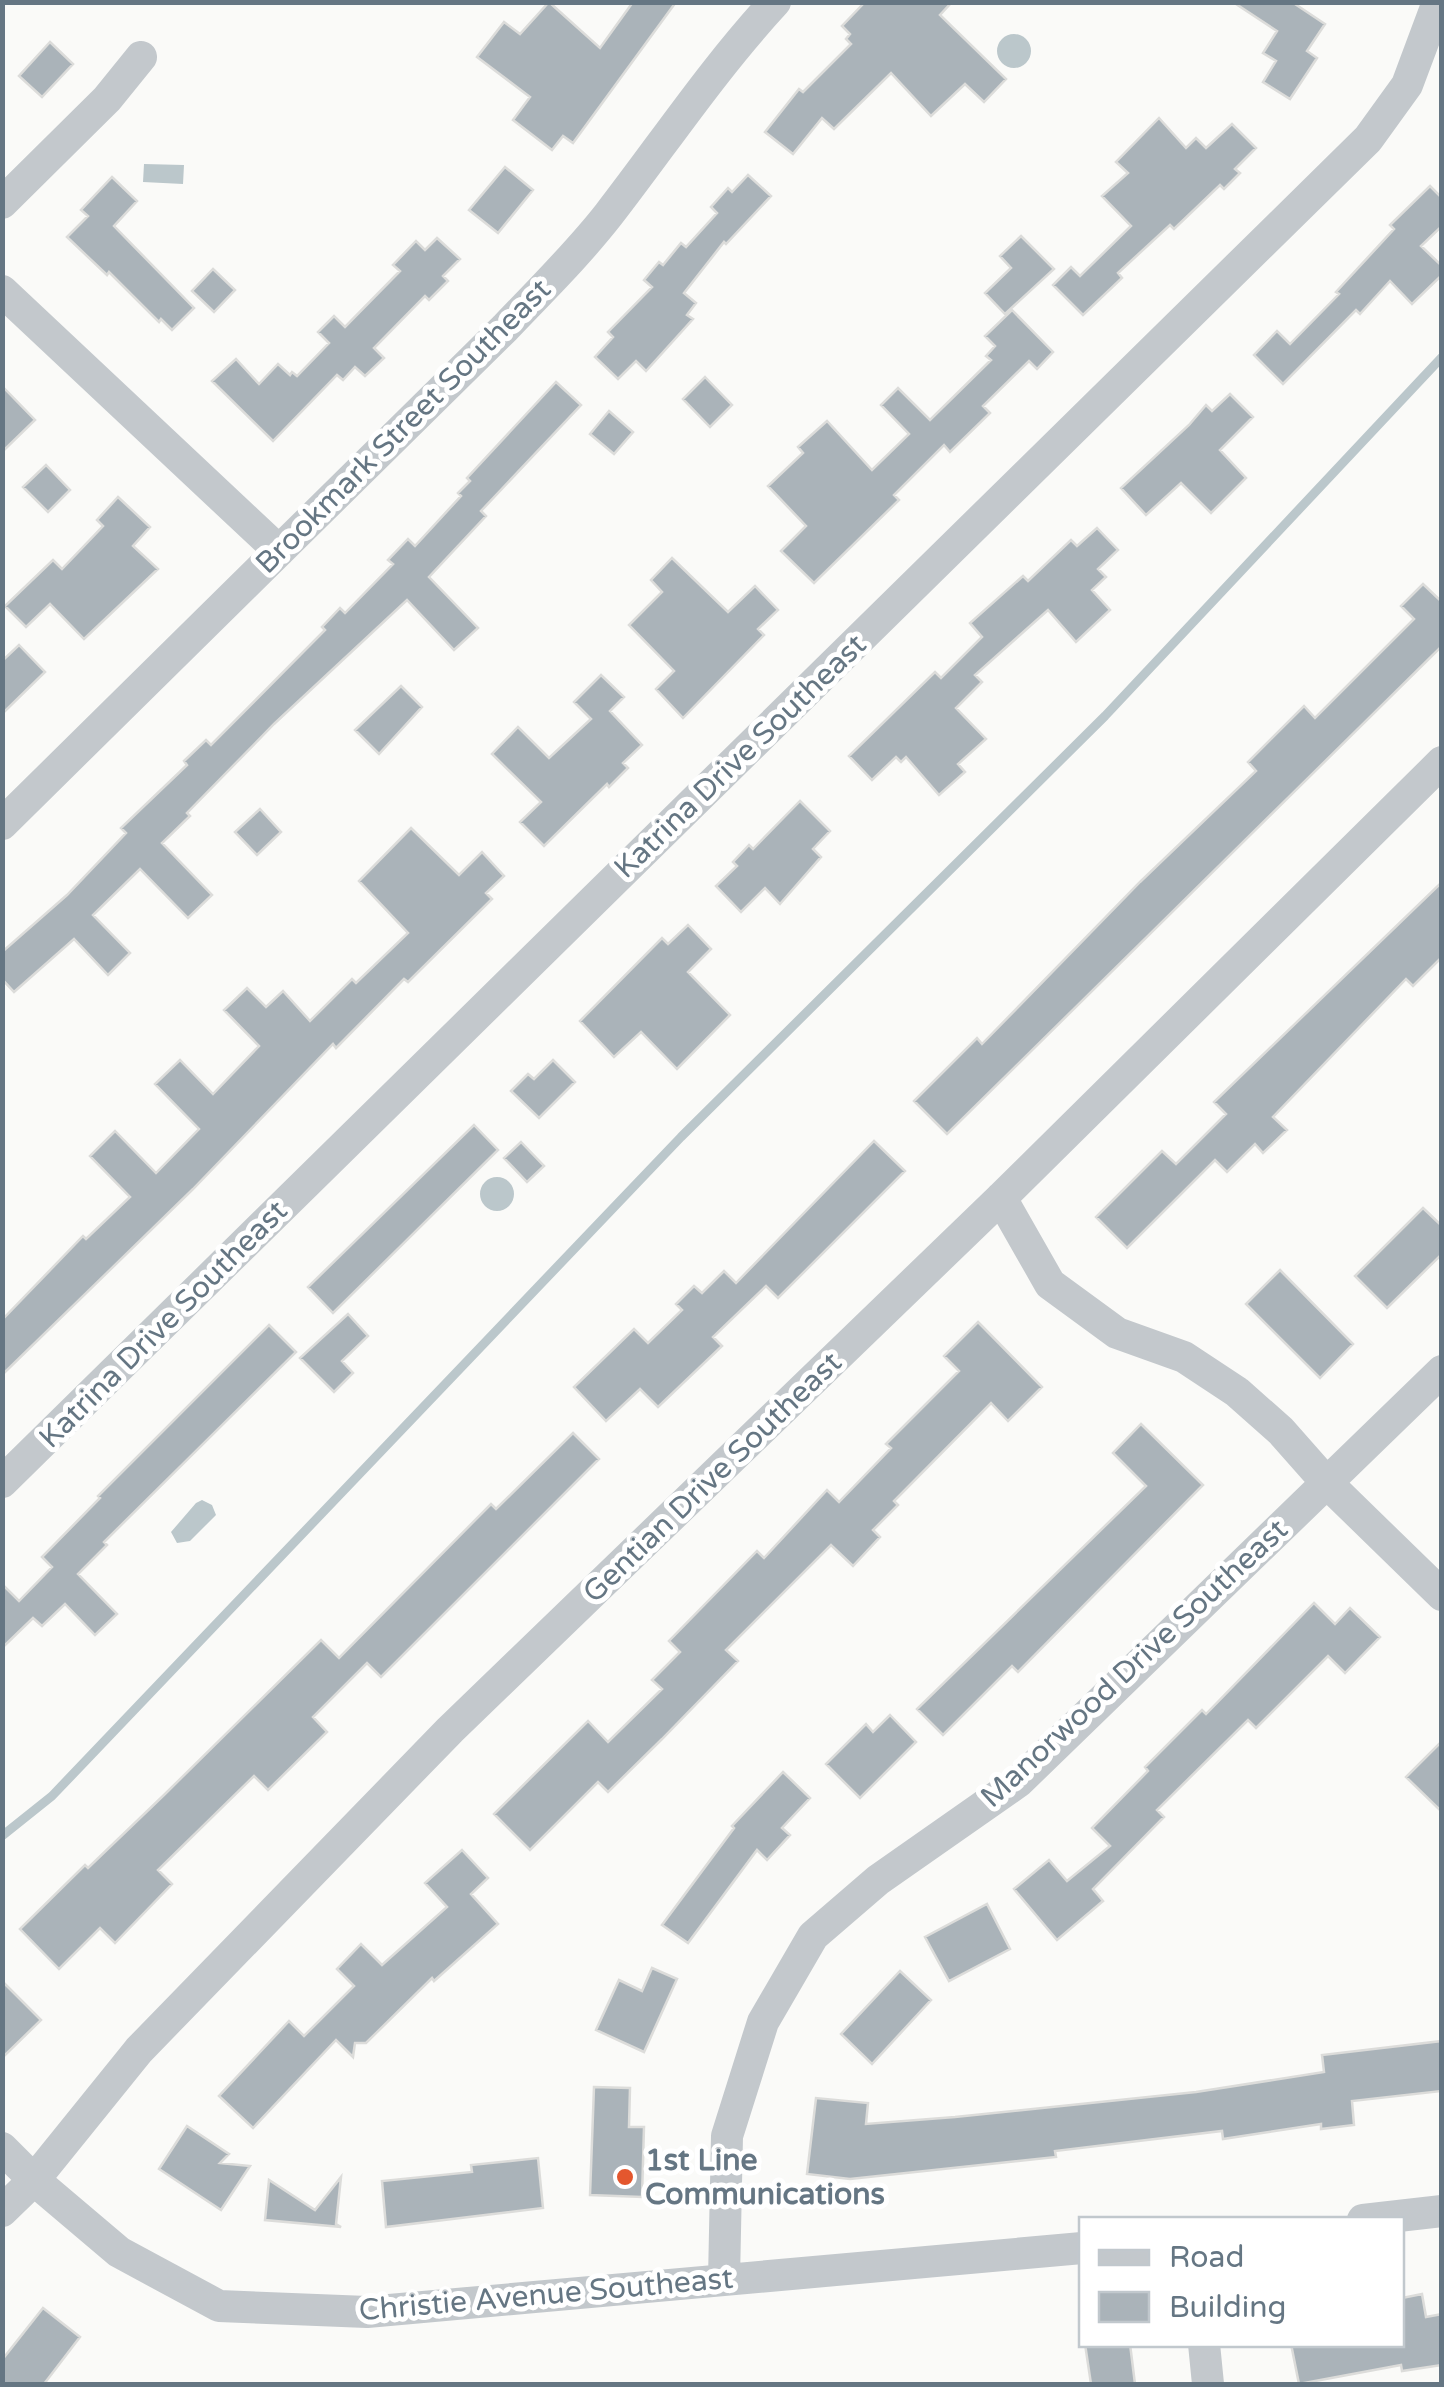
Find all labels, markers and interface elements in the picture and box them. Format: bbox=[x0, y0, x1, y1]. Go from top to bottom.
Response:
street label: Brookmark Street Southeast bbox=[248, 271, 559, 582]
street label: Katrina Drive Southeast bbox=[607, 626, 874, 886]
street label: Katrina Drive Southeast bbox=[31, 1192, 295, 1456]
street label: Gentian Drive Southeast bbox=[575, 1344, 849, 1611]
street label: Manorwood Drive Southeast bbox=[973, 1511, 1296, 1816]
place label: 1st Line Communications bbox=[645, 2142, 885, 2213]
marker: 1st Line Communications bbox=[614, 2166, 636, 2188]
legend bbox=[1079, 2217, 1404, 2347]
text: Road bbox=[1169, 2239, 1244, 2276]
street label: Christie Avenue Southeast bbox=[357, 2260, 735, 2329]
text: Building bbox=[1169, 2289, 1286, 2326]

